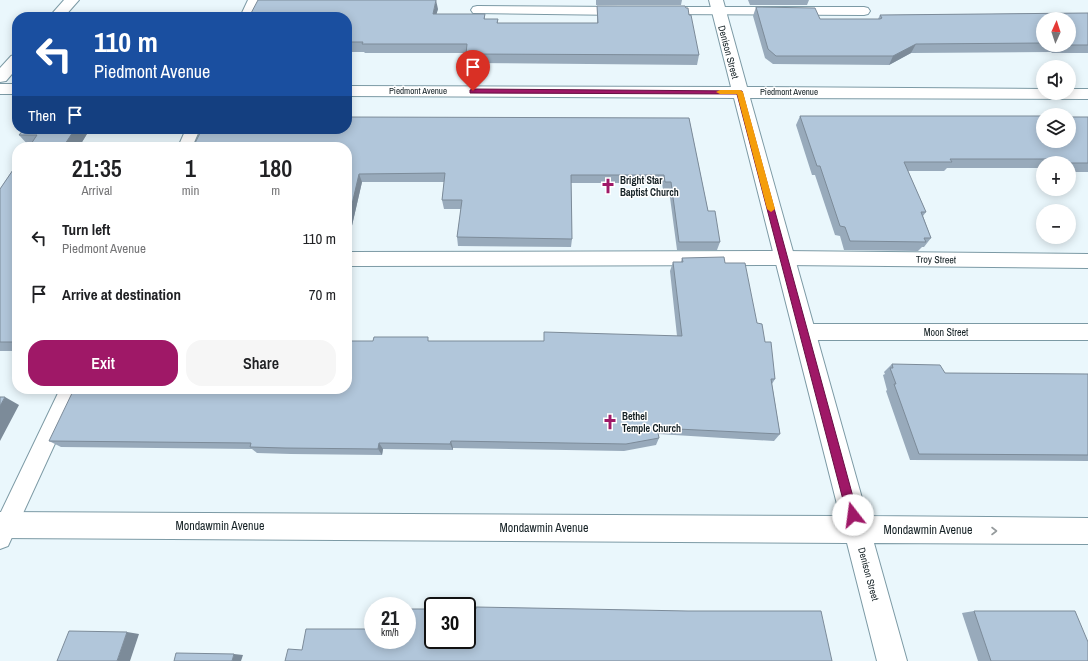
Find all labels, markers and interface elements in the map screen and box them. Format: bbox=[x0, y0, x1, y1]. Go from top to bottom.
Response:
north arrow bbox=[1036, 12, 1076, 52]
map controls bbox=[1036, 12, 1076, 244]
text: 110 m bbox=[94, 23, 158, 61]
street label: Denison Street bbox=[715, 24, 742, 81]
icon: left bbox=[28, 28, 80, 80]
pin bbox=[456, 50, 490, 91]
icon: arrive bbox=[462, 56, 484, 78]
text: Piedmont Avenue bbox=[94, 59, 210, 84]
button: sound bbox=[1036, 60, 1076, 100]
street label: Piedmont Avenue bbox=[389, 85, 447, 97]
street label: Piedmont Avenue bbox=[760, 86, 818, 98]
icon: arrive bbox=[64, 104, 86, 126]
text: Then bbox=[28, 105, 56, 126]
button: layers bbox=[1036, 108, 1076, 148]
text: 21:35 bbox=[72, 152, 122, 184]
text: 1 bbox=[185, 152, 196, 184]
text: 180 bbox=[259, 152, 292, 184]
button: + bbox=[1036, 156, 1076, 196]
place label: Bright Star Baptist Church bbox=[620, 174, 679, 199]
church icon: Bright Star Baptist Church bbox=[599, 177, 617, 195]
text: Arrival bbox=[81, 182, 112, 199]
text: min bbox=[182, 182, 199, 199]
text: m bbox=[271, 182, 280, 199]
button: − bbox=[1036, 204, 1076, 244]
text: Turn left bbox=[62, 219, 110, 240]
icon: left bbox=[28, 227, 50, 249]
text: 110 m bbox=[303, 228, 336, 249]
text: Piedmont Avenue bbox=[62, 240, 146, 257]
street label: Troy Street bbox=[916, 253, 957, 266]
icon: arrive bbox=[28, 283, 50, 305]
text: Arrive at destination bbox=[62, 284, 181, 305]
text: 70 m bbox=[309, 284, 336, 305]
street label: Moon Street bbox=[924, 326, 969, 339]
button: Exit bbox=[28, 340, 178, 386]
button: Share bbox=[186, 340, 336, 386]
place label: Bethel Temple Church bbox=[622, 410, 681, 435]
church icon: Bethel Temple Church bbox=[601, 413, 619, 431]
position arrow bbox=[832, 494, 874, 536]
street label: Mondawmin Avenue bbox=[176, 518, 265, 534]
street label: Mondawmin Avenue bbox=[500, 520, 589, 536]
street label: Mondawmin Avenue bbox=[884, 522, 973, 538]
one-way arrow bbox=[991, 527, 997, 535]
street label: Denison Street bbox=[855, 546, 882, 603]
speed limit sign: 30 bbox=[424, 597, 476, 649]
text: 21 bbox=[381, 604, 399, 631]
text: km/h bbox=[381, 626, 399, 639]

